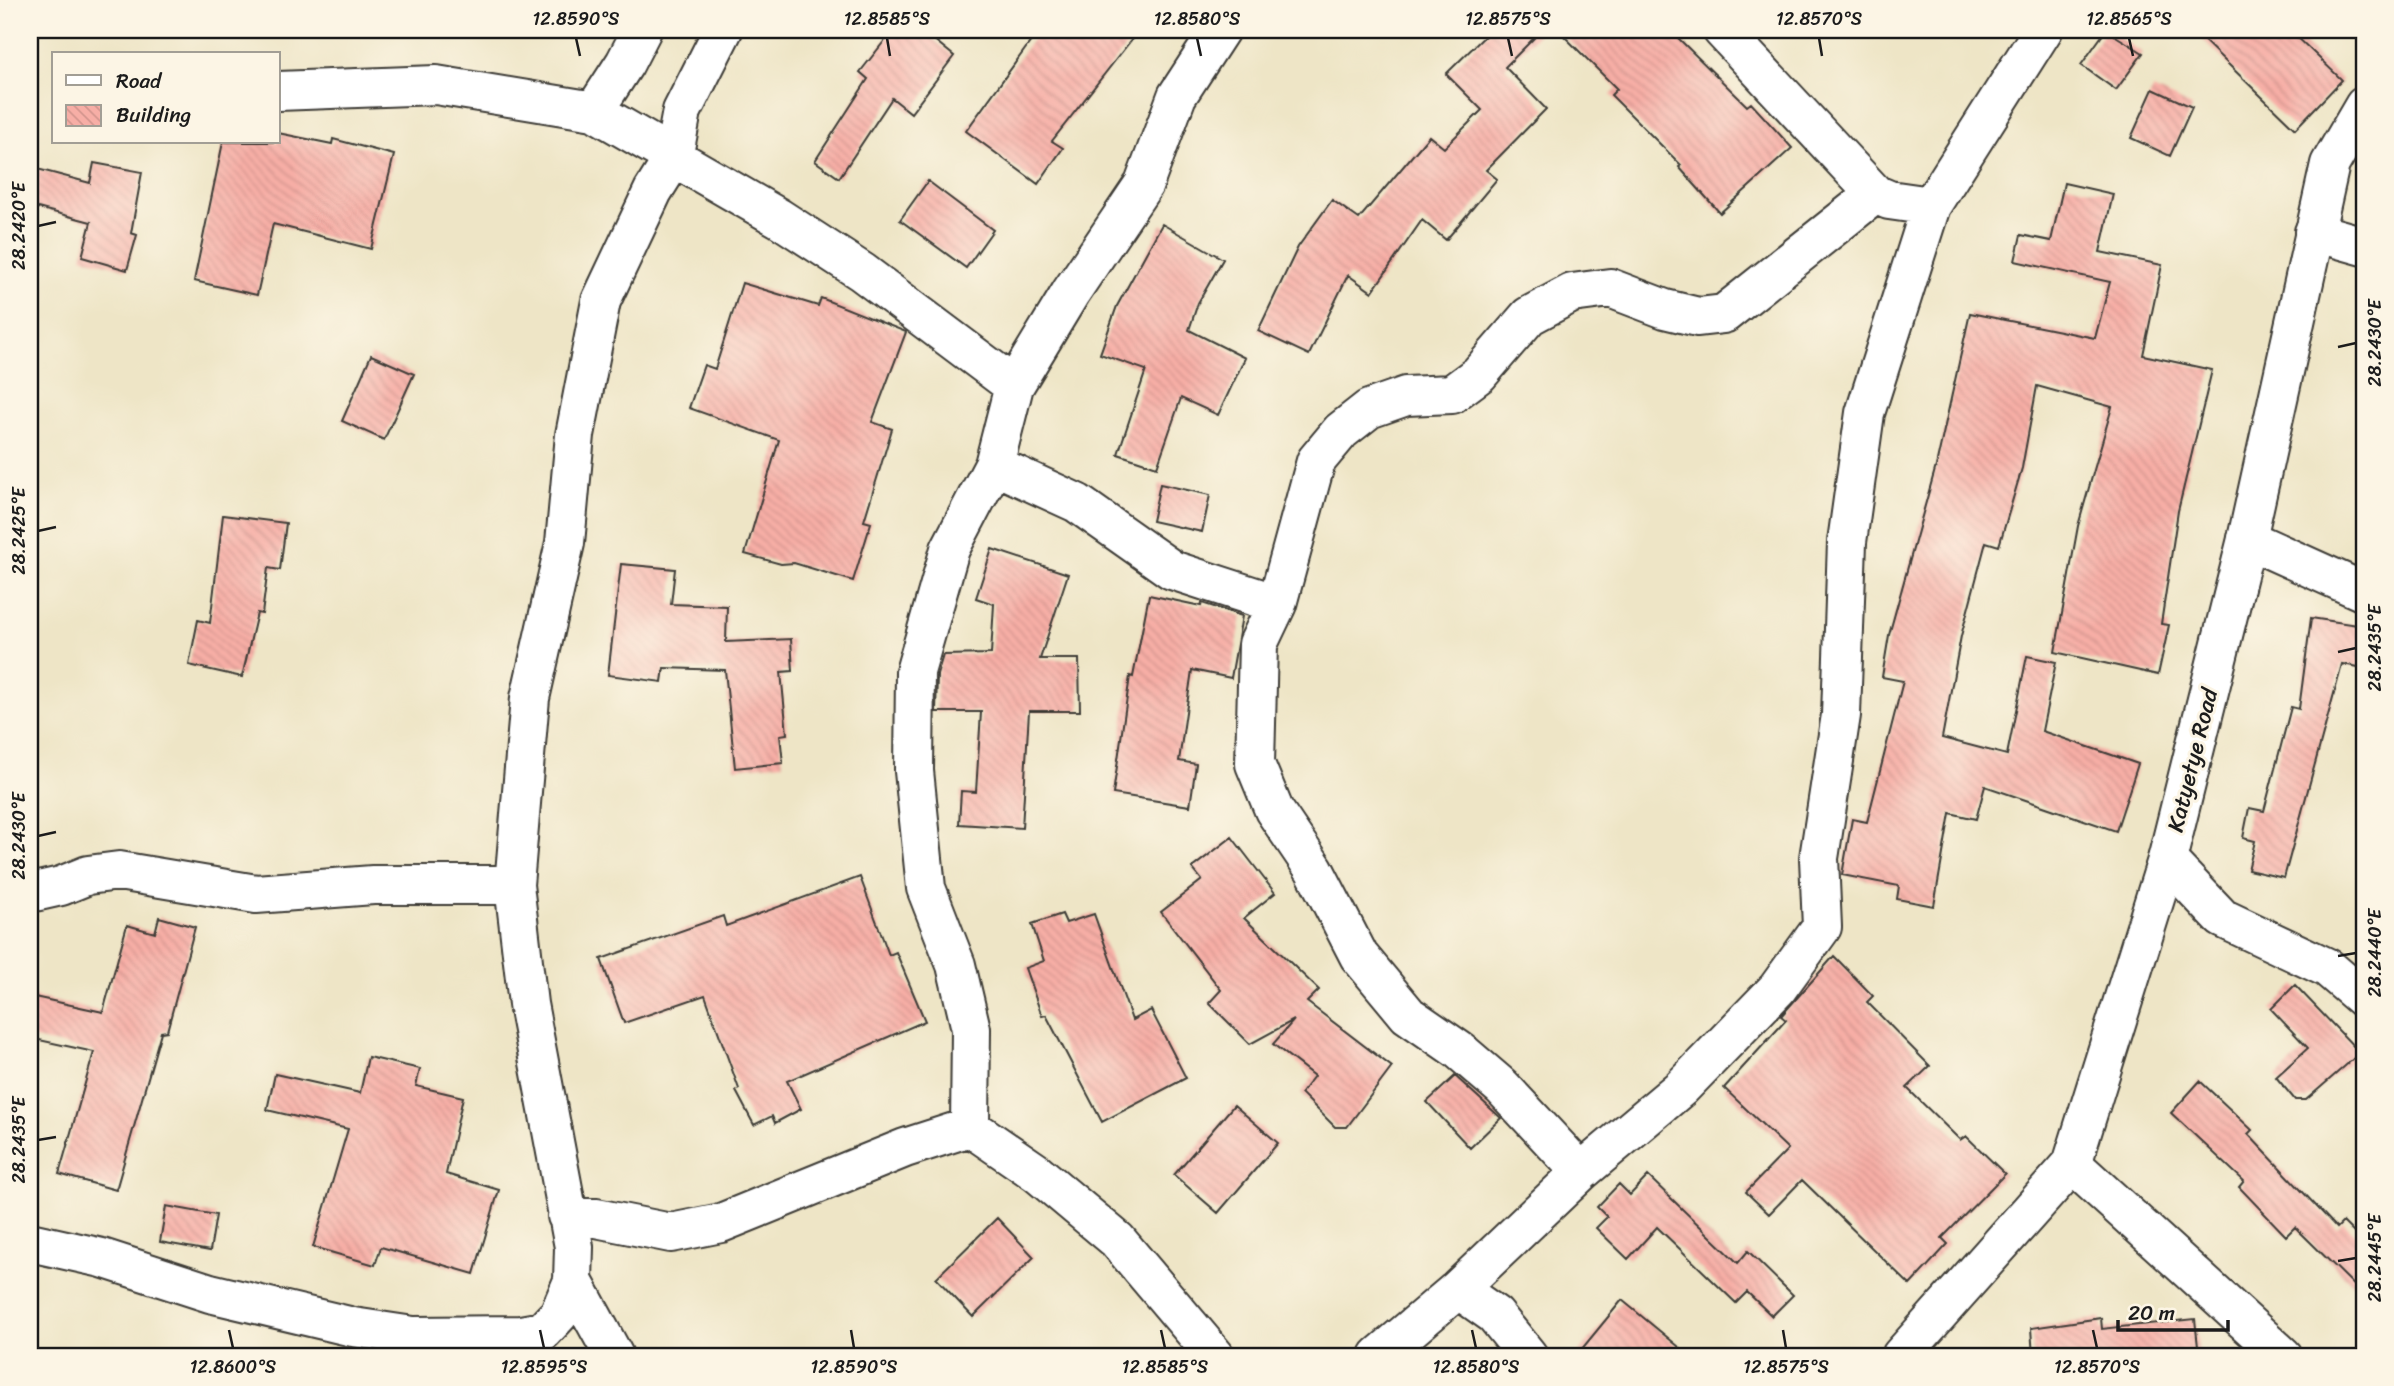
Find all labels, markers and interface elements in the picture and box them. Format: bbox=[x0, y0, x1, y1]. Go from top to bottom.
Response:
text: 12.8590°S bbox=[533, 3, 619, 35]
text: 12.8585°S bbox=[844, 3, 930, 35]
text: 12.8580°S bbox=[1154, 3, 1240, 35]
text: 12.8575°S bbox=[1465, 3, 1551, 35]
text: 12.8570°S bbox=[1776, 3, 1862, 35]
text: 12.8565°S bbox=[2086, 3, 2172, 35]
legend bbox=[52, 52, 280, 144]
text: Road bbox=[116, 62, 163, 100]
text: Building bbox=[116, 96, 192, 134]
text: 28.2420°E bbox=[3, 181, 35, 270]
text: 28.2430°E bbox=[2359, 298, 2391, 387]
text: 28.2425°E bbox=[3, 486, 35, 575]
text: 28.2435°E bbox=[2359, 604, 2391, 691]
street label: Katyetye Road bbox=[2155, 682, 2231, 836]
text: 28.2430°E bbox=[3, 791, 35, 880]
text: 28.2440°E bbox=[2359, 908, 2391, 997]
text: 28.2435°E bbox=[3, 1096, 35, 1183]
text: 28.2445°E bbox=[2359, 1213, 2391, 1302]
scale bar bbox=[2118, 1288, 2228, 1332]
text: 20 m bbox=[2128, 1294, 2175, 1332]
text: 12.8600°S bbox=[190, 1351, 276, 1383]
text: 12.8595°S bbox=[501, 1351, 587, 1383]
text: 12.8590°S bbox=[811, 1351, 897, 1383]
text: 12.8585°S bbox=[1122, 1351, 1208, 1383]
text: 12.8580°S bbox=[1433, 1351, 1519, 1383]
text: 12.8575°S bbox=[1743, 1351, 1829, 1383]
text: 12.8570°S bbox=[2054, 1351, 2140, 1383]

